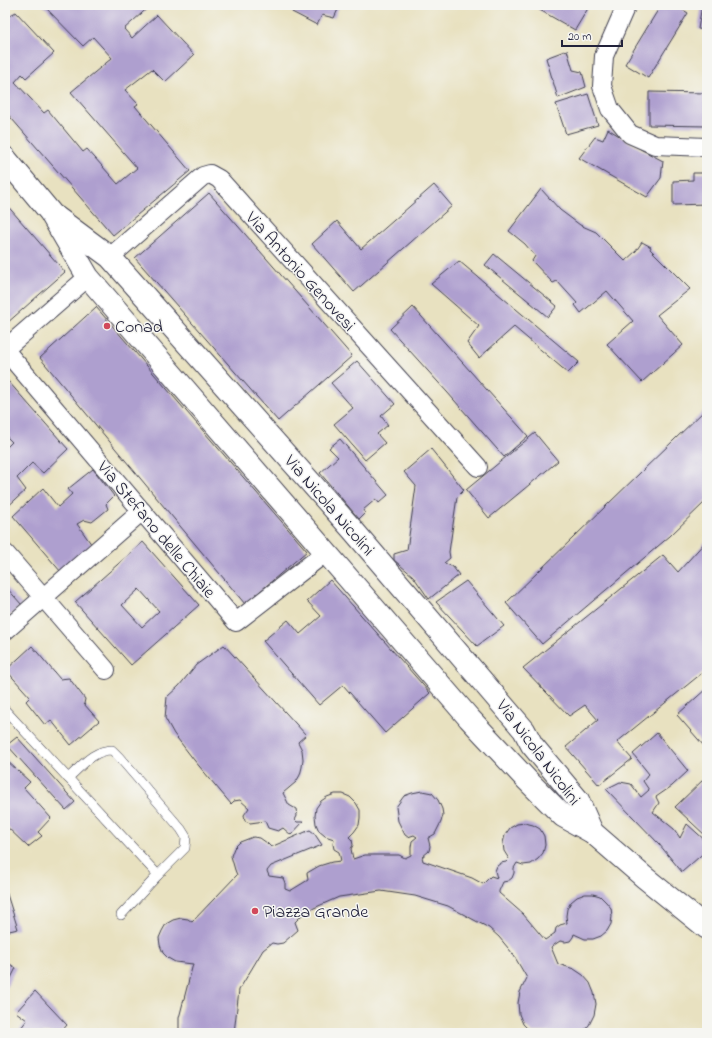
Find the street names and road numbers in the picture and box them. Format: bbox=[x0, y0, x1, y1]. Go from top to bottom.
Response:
street label: Via Antonio Genovesi bbox=[238, 206, 361, 338]
street label: Via Nicola Nicolini bbox=[276, 449, 380, 563]
street label: Via Stefano delle Chiaie bbox=[89, 455, 222, 606]
street label: Via Nicola Nicolini bbox=[488, 694, 586, 812]

